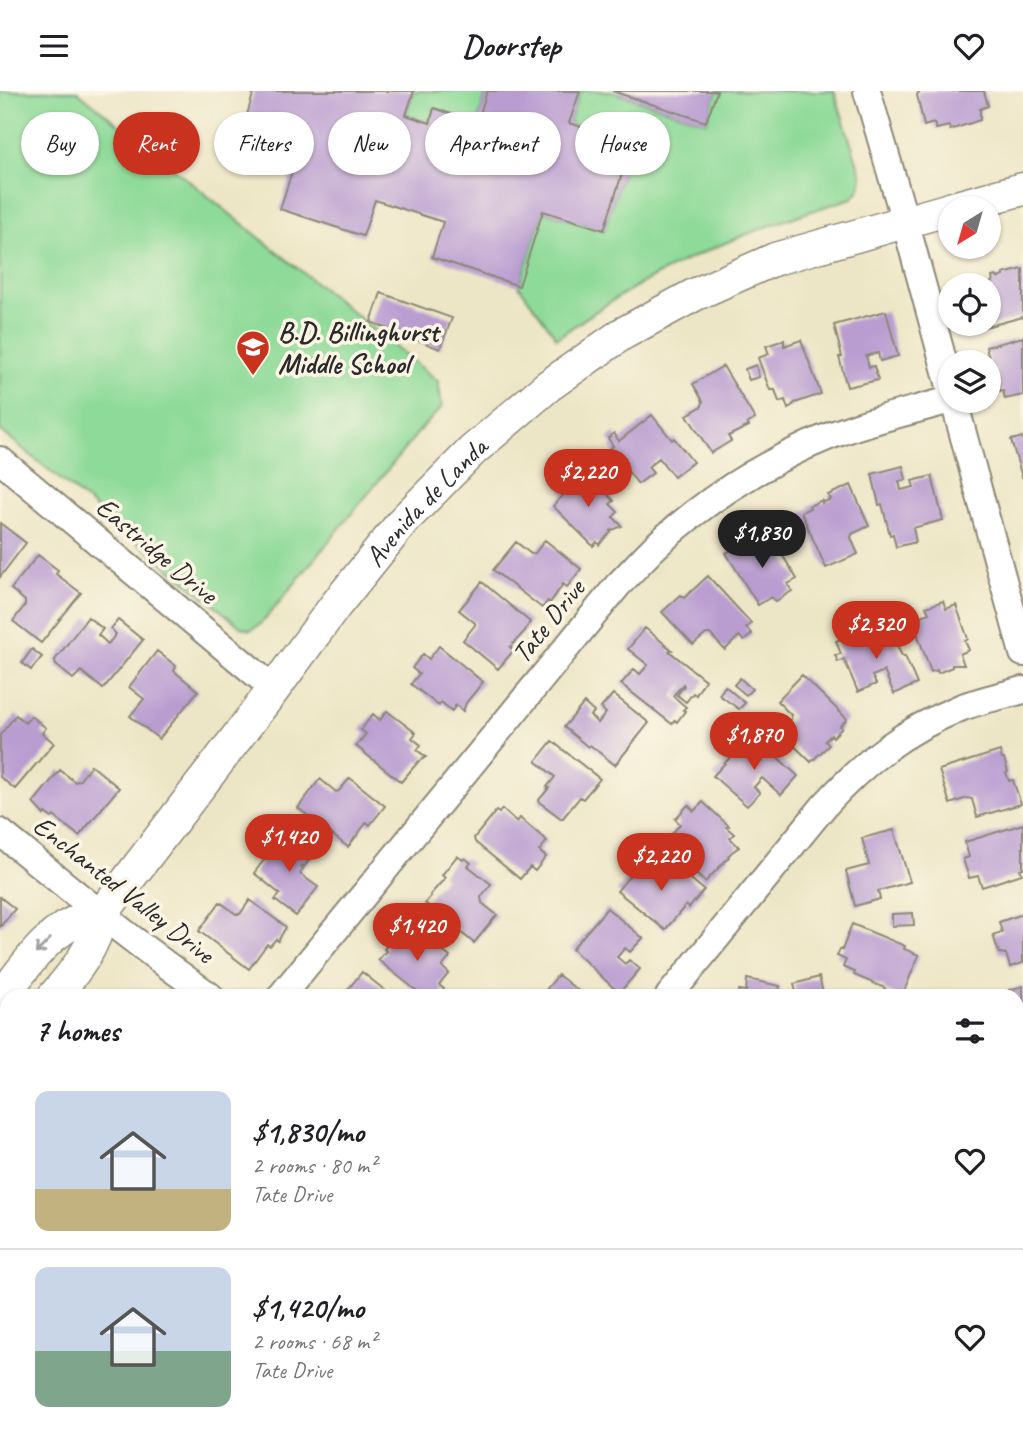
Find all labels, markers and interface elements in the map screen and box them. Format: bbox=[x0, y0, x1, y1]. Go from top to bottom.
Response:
text: Doorstep bbox=[462, 25, 561, 66]
icon: menu bbox=[35, 27, 73, 65]
icon: heart bbox=[950, 27, 988, 65]
chip: Buy bbox=[21, 112, 99, 175]
chip: Rent bbox=[113, 112, 200, 175]
chip: Filters bbox=[214, 112, 314, 175]
chip: New bbox=[328, 112, 411, 175]
chip: Apartment bbox=[425, 112, 561, 175]
chip: House bbox=[575, 112, 670, 175]
north arrow bbox=[938, 196, 1001, 259]
map controls bbox=[938, 196, 1001, 413]
button: locate bbox=[938, 273, 1001, 336]
place label: B.D. Billinghurst Middle School bbox=[278, 314, 442, 381]
school or university icon: B.D. Billinghurst Middle School bbox=[234, 328, 272, 377]
button: layers bbox=[938, 350, 1001, 413]
street label: Avenida de Landa bbox=[357, 427, 496, 573]
pin: $2,220 bbox=[531, 449, 645, 509]
text: $2,220 bbox=[560, 457, 616, 486]
street label: Eastridge Drive bbox=[89, 489, 226, 612]
pin: $1,830 bbox=[705, 511, 819, 570]
text: $1,830 bbox=[734, 518, 790, 547]
street label: Tate Drive bbox=[504, 571, 593, 670]
pin: $2,320 bbox=[819, 601, 933, 661]
text: $2,320 bbox=[848, 609, 904, 638]
pin: $1,870 bbox=[697, 713, 811, 772]
text: $1,870 bbox=[726, 720, 782, 749]
street label: Enchanted Valley Drive bbox=[26, 807, 223, 972]
pin: $1,420 bbox=[232, 815, 346, 874]
text: $1,420 bbox=[261, 822, 317, 851]
pin: $2,220 bbox=[604, 833, 718, 893]
text: $2,220 bbox=[633, 841, 689, 870]
pin: $1,420 bbox=[360, 903, 474, 963]
text: $1,420 bbox=[389, 911, 445, 940]
one-way arrow bbox=[35, 938, 52, 955]
text: 7 homes bbox=[35, 1012, 120, 1050]
icon: filters bbox=[951, 1012, 989, 1050]
text: $1,830/mo bbox=[252, 1113, 364, 1151]
icon: home bbox=[91, 1119, 175, 1203]
icon: heart bbox=[951, 1142, 989, 1180]
text: 2 rooms · 80 m² bbox=[252, 1151, 376, 1180]
text: Tate Drive bbox=[252, 1180, 332, 1209]
text: $1,420/mo bbox=[252, 1289, 364, 1327]
icon: home bbox=[91, 1295, 175, 1379]
icon: heart bbox=[951, 1318, 989, 1356]
text: 2 rooms · 68 m² bbox=[252, 1327, 376, 1356]
text: Tate Drive bbox=[252, 1356, 332, 1385]

